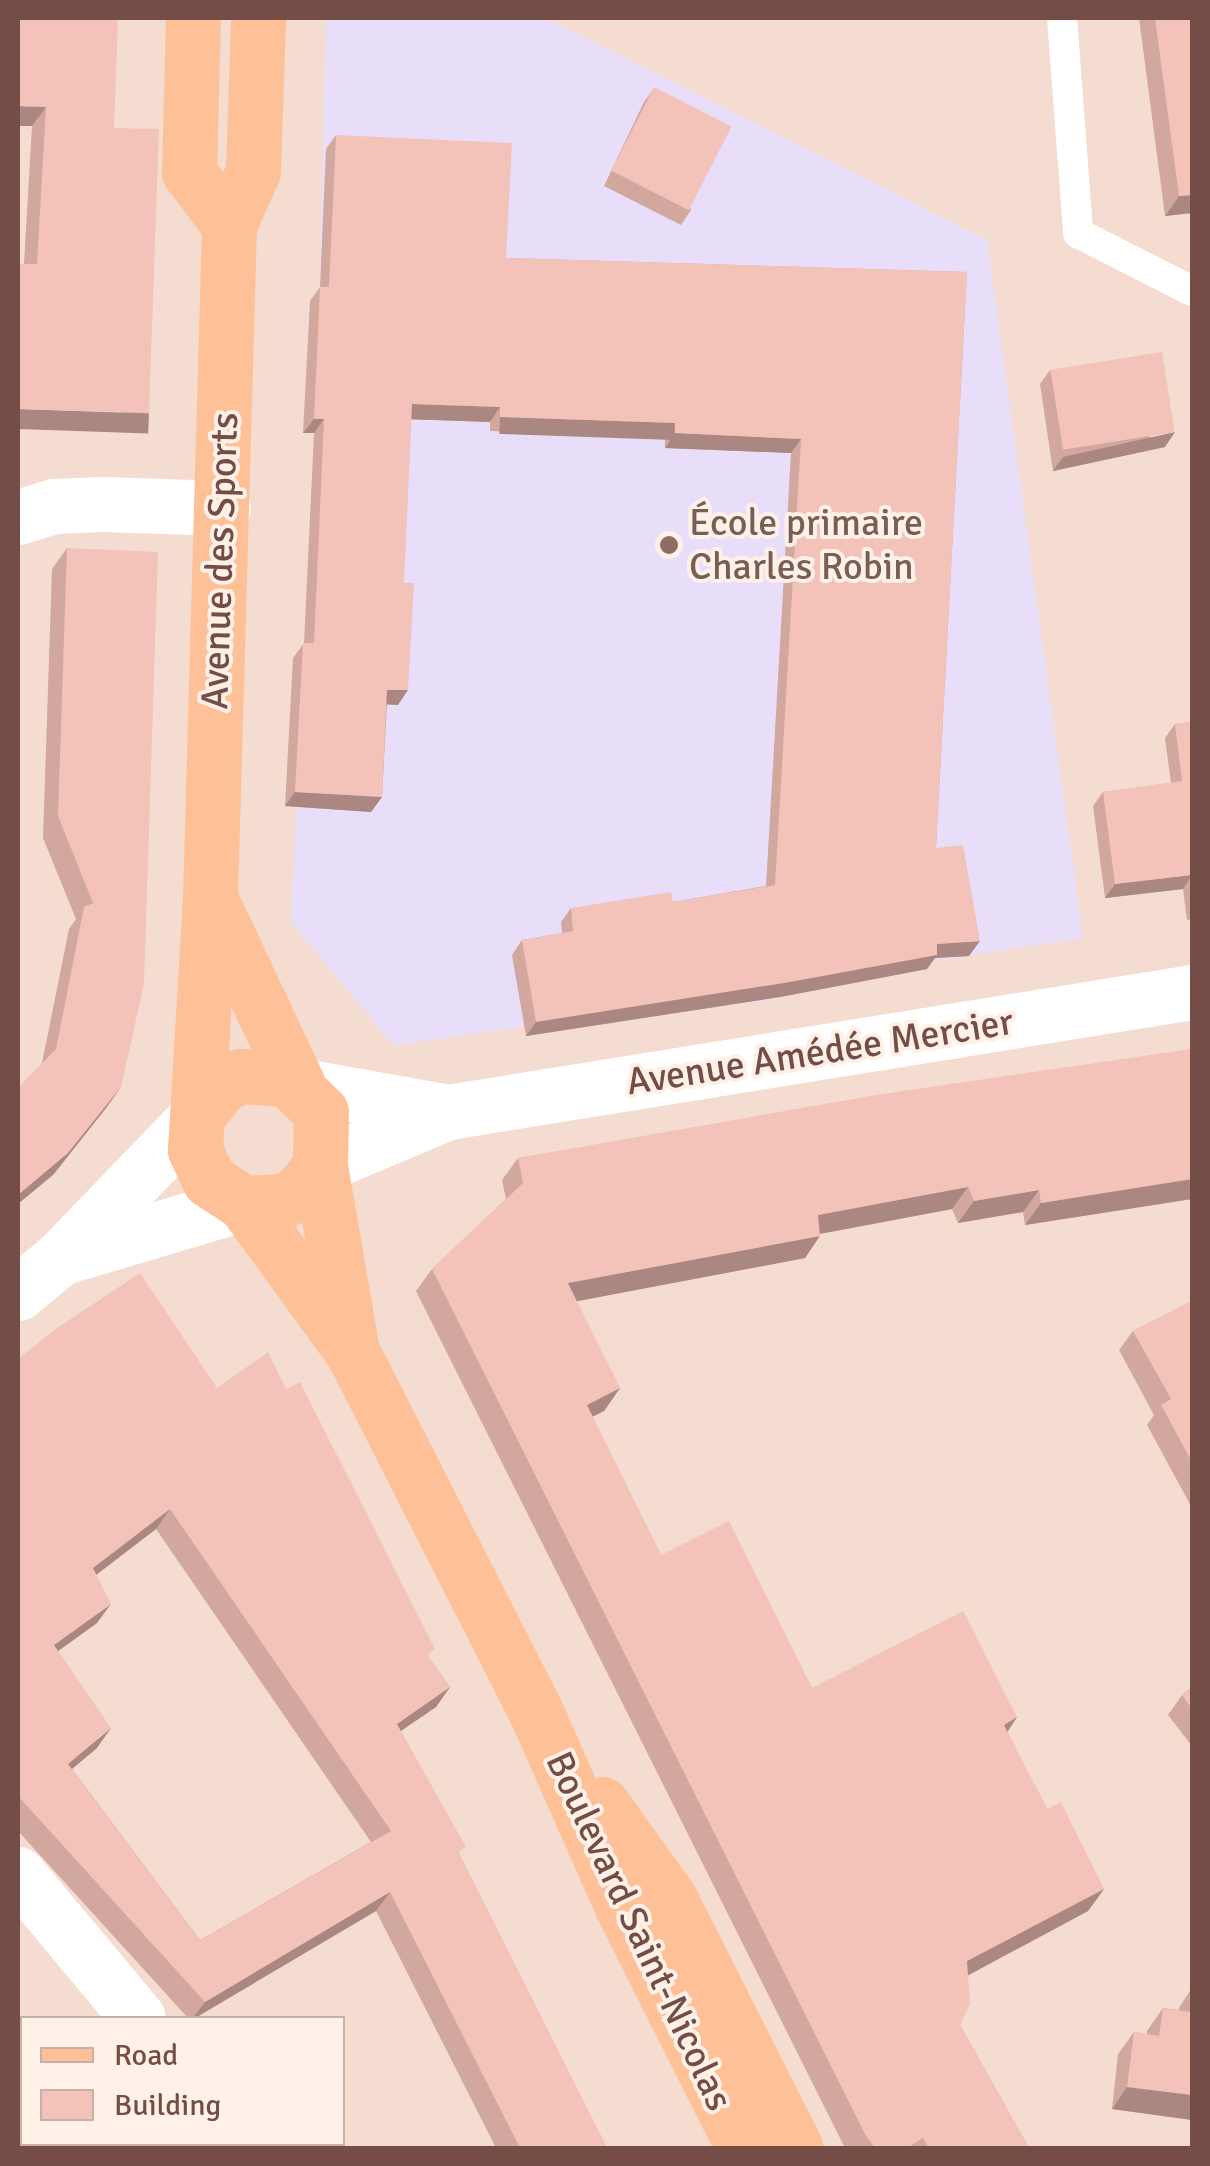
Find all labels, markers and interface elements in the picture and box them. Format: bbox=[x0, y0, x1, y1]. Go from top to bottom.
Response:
street label: Avenue des Sports bbox=[192, 412, 248, 710]
place label: École primaire Charles Robin bbox=[689, 500, 923, 590]
marker: École primaire Charles Robin bbox=[658, 534, 680, 556]
street label: Avenue Amédée Mercier bbox=[623, 999, 1017, 1105]
street label: Boulevard Saint-Nicolas bbox=[536, 1745, 742, 2117]
legend bbox=[20, 2016, 345, 2146]
text: Road bbox=[114, 2037, 178, 2074]
text: Building bbox=[114, 2087, 221, 2124]

